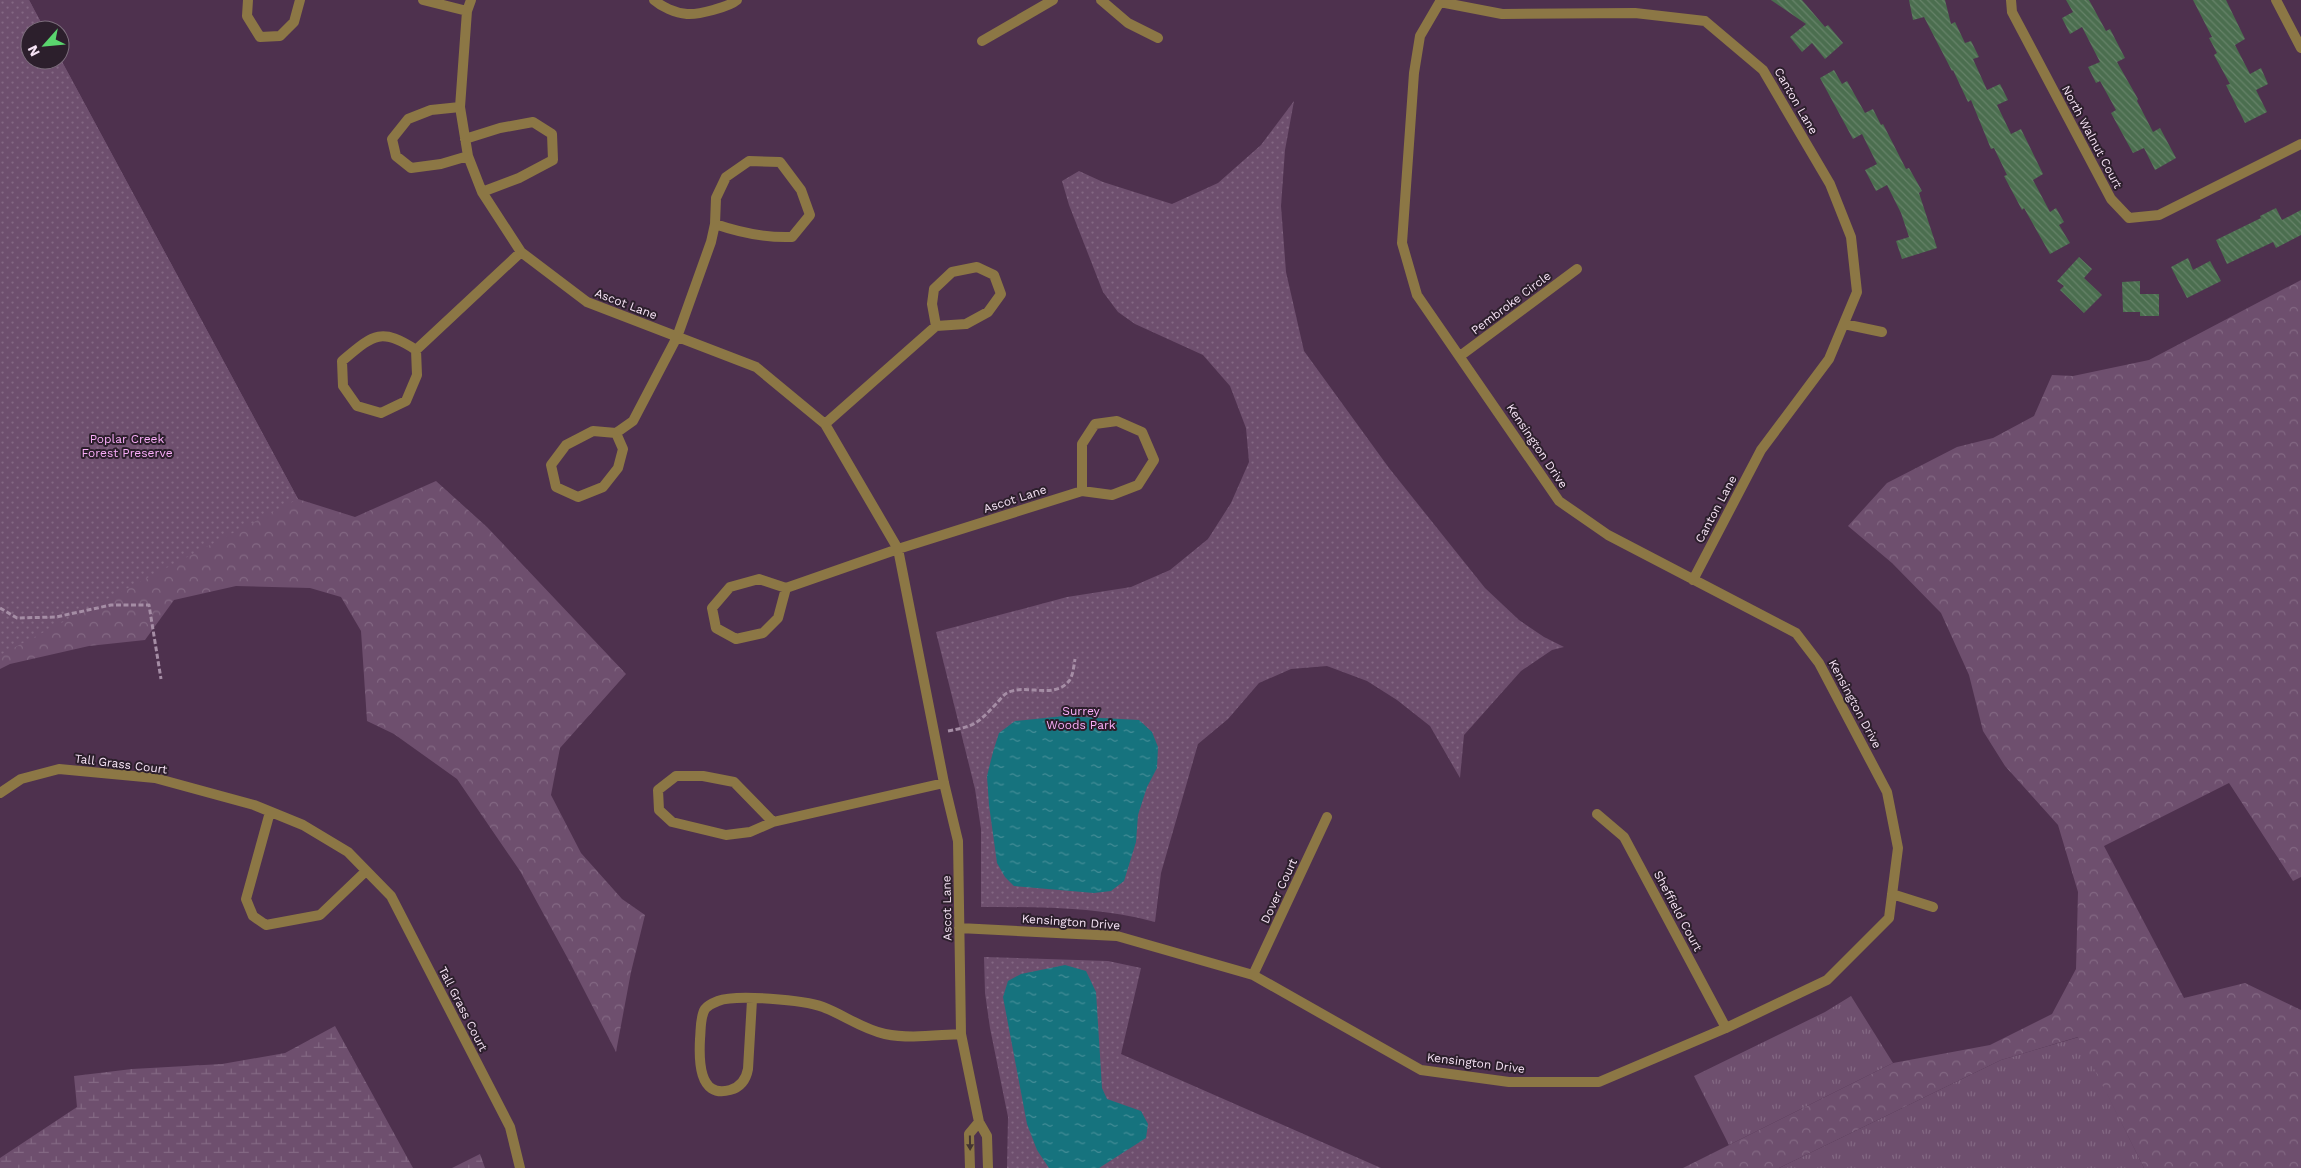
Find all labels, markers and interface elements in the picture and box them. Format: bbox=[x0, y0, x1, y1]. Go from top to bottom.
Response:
north arrow bbox=[20, 20, 70, 70]
text: N bbox=[24, 43, 43, 59]
street label: Canton Lane bbox=[1771, 65, 1821, 137]
street label: North Walnut Court bbox=[2059, 83, 2125, 191]
street label: Pembroke Circle bbox=[1468, 268, 1554, 337]
street label: Ascot Lane bbox=[593, 286, 659, 322]
street label: Kensington Drive bbox=[1504, 401, 1570, 491]
park label: Poplar Creek Forest Preserve bbox=[81, 432, 173, 460]
street label: Canton Lane bbox=[1692, 473, 1740, 545]
street label: Ascot Lane bbox=[982, 482, 1048, 516]
street label: Kensington Drive bbox=[1826, 657, 1884, 751]
park label: Surrey Woods Park bbox=[1046, 704, 1116, 732]
street label: Tall Grass Court bbox=[74, 751, 168, 777]
street label: Dover Court bbox=[1258, 856, 1300, 926]
street label: Sheffield Court bbox=[1651, 868, 1705, 954]
street label: Ascot Lane bbox=[939, 875, 955, 941]
street label: Kensington Drive bbox=[1021, 912, 1121, 932]
street label: Tall Grass Court bbox=[436, 964, 490, 1054]
street label: Kensington Drive bbox=[1426, 1050, 1526, 1076]
one-way arrow bbox=[966, 1136, 974, 1152]

